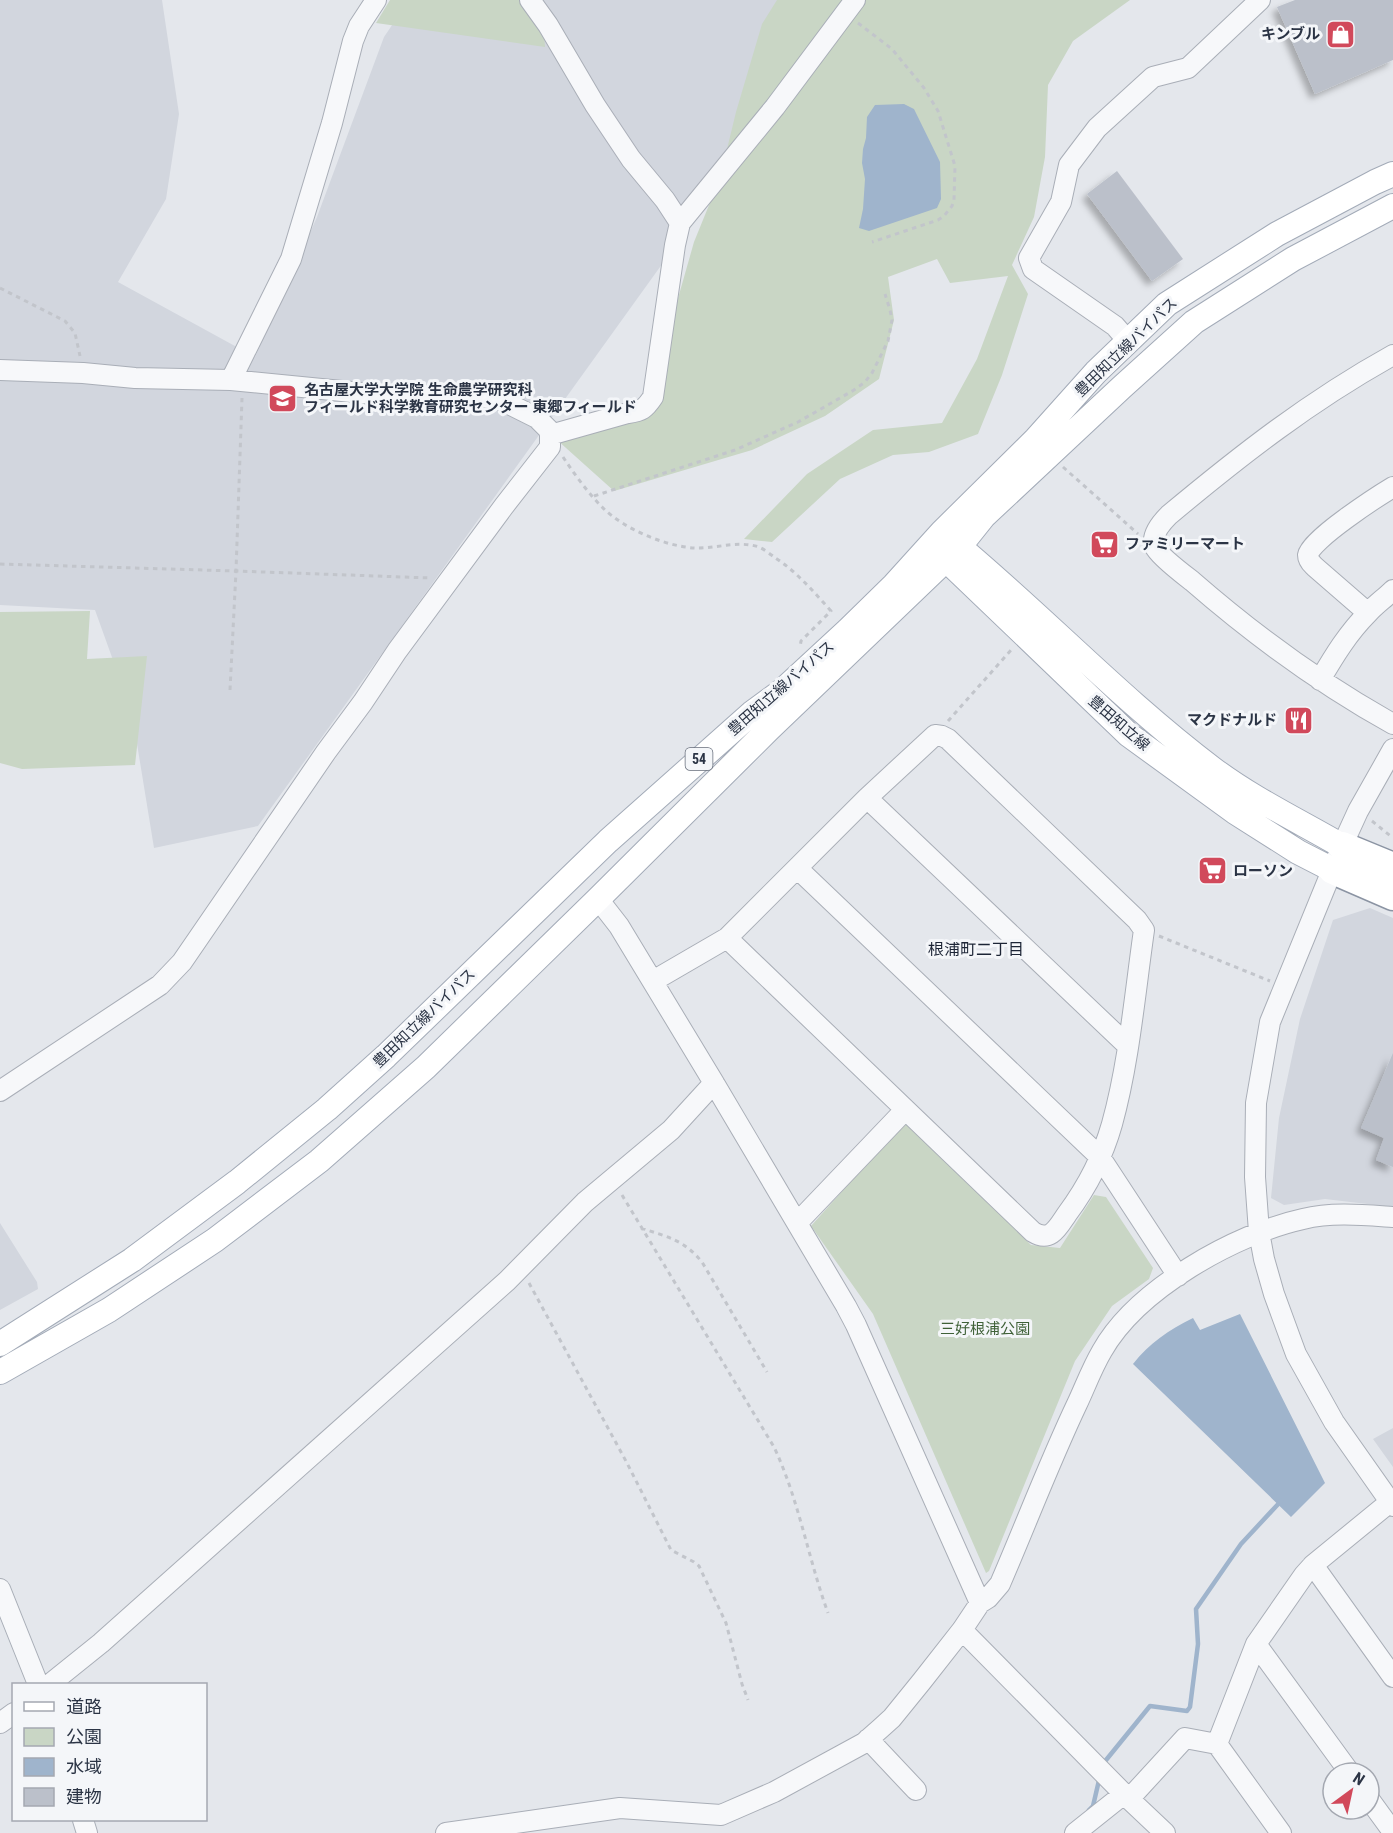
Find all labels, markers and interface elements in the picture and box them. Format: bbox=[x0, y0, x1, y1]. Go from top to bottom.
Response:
shop icon: キンブル bbox=[1325, 18, 1357, 50]
place label: キンブル bbox=[1261, 25, 1320, 43]
street label: 豊田知立線バイパス bbox=[1071, 294, 1181, 400]
place label: 名古屋大学大学院 生命農学研究科 フィールド科学教育研究センター 東郷フィールド bbox=[304, 381, 637, 416]
school or university icon: 名古屋大学大学院 生命農学研究科 フィールド科学教育研究センター 東郷フィールド bbox=[267, 383, 299, 415]
supermarket icon: ファミリーマート bbox=[1088, 528, 1120, 560]
place label: ファミリーマート bbox=[1125, 535, 1245, 553]
street label: 豊田知立線バイパス bbox=[724, 637, 838, 739]
street label: 豊田知立線 bbox=[1085, 692, 1153, 754]
restaurant icon: マクドナルド bbox=[1282, 704, 1314, 736]
place label: マクドナルド bbox=[1187, 711, 1277, 729]
road number: 54 bbox=[686, 748, 712, 770]
supermarket icon: ローソン bbox=[1196, 855, 1228, 887]
place label: ローソン bbox=[1233, 862, 1293, 880]
district label: 根浦町二丁目 bbox=[928, 940, 1024, 959]
street label: 豊田知立線バイパス bbox=[369, 965, 479, 1071]
park label: 三好根浦公園 bbox=[940, 1320, 1030, 1338]
legend bbox=[12, 1683, 207, 1821]
text: 道路 bbox=[66, 1696, 102, 1717]
text: 公園 bbox=[66, 1726, 102, 1747]
text: 水域 bbox=[66, 1756, 102, 1777]
north arrow bbox=[1321, 1761, 1381, 1821]
text: N bbox=[1350, 1768, 1368, 1789]
text: 建物 bbox=[66, 1786, 102, 1807]

